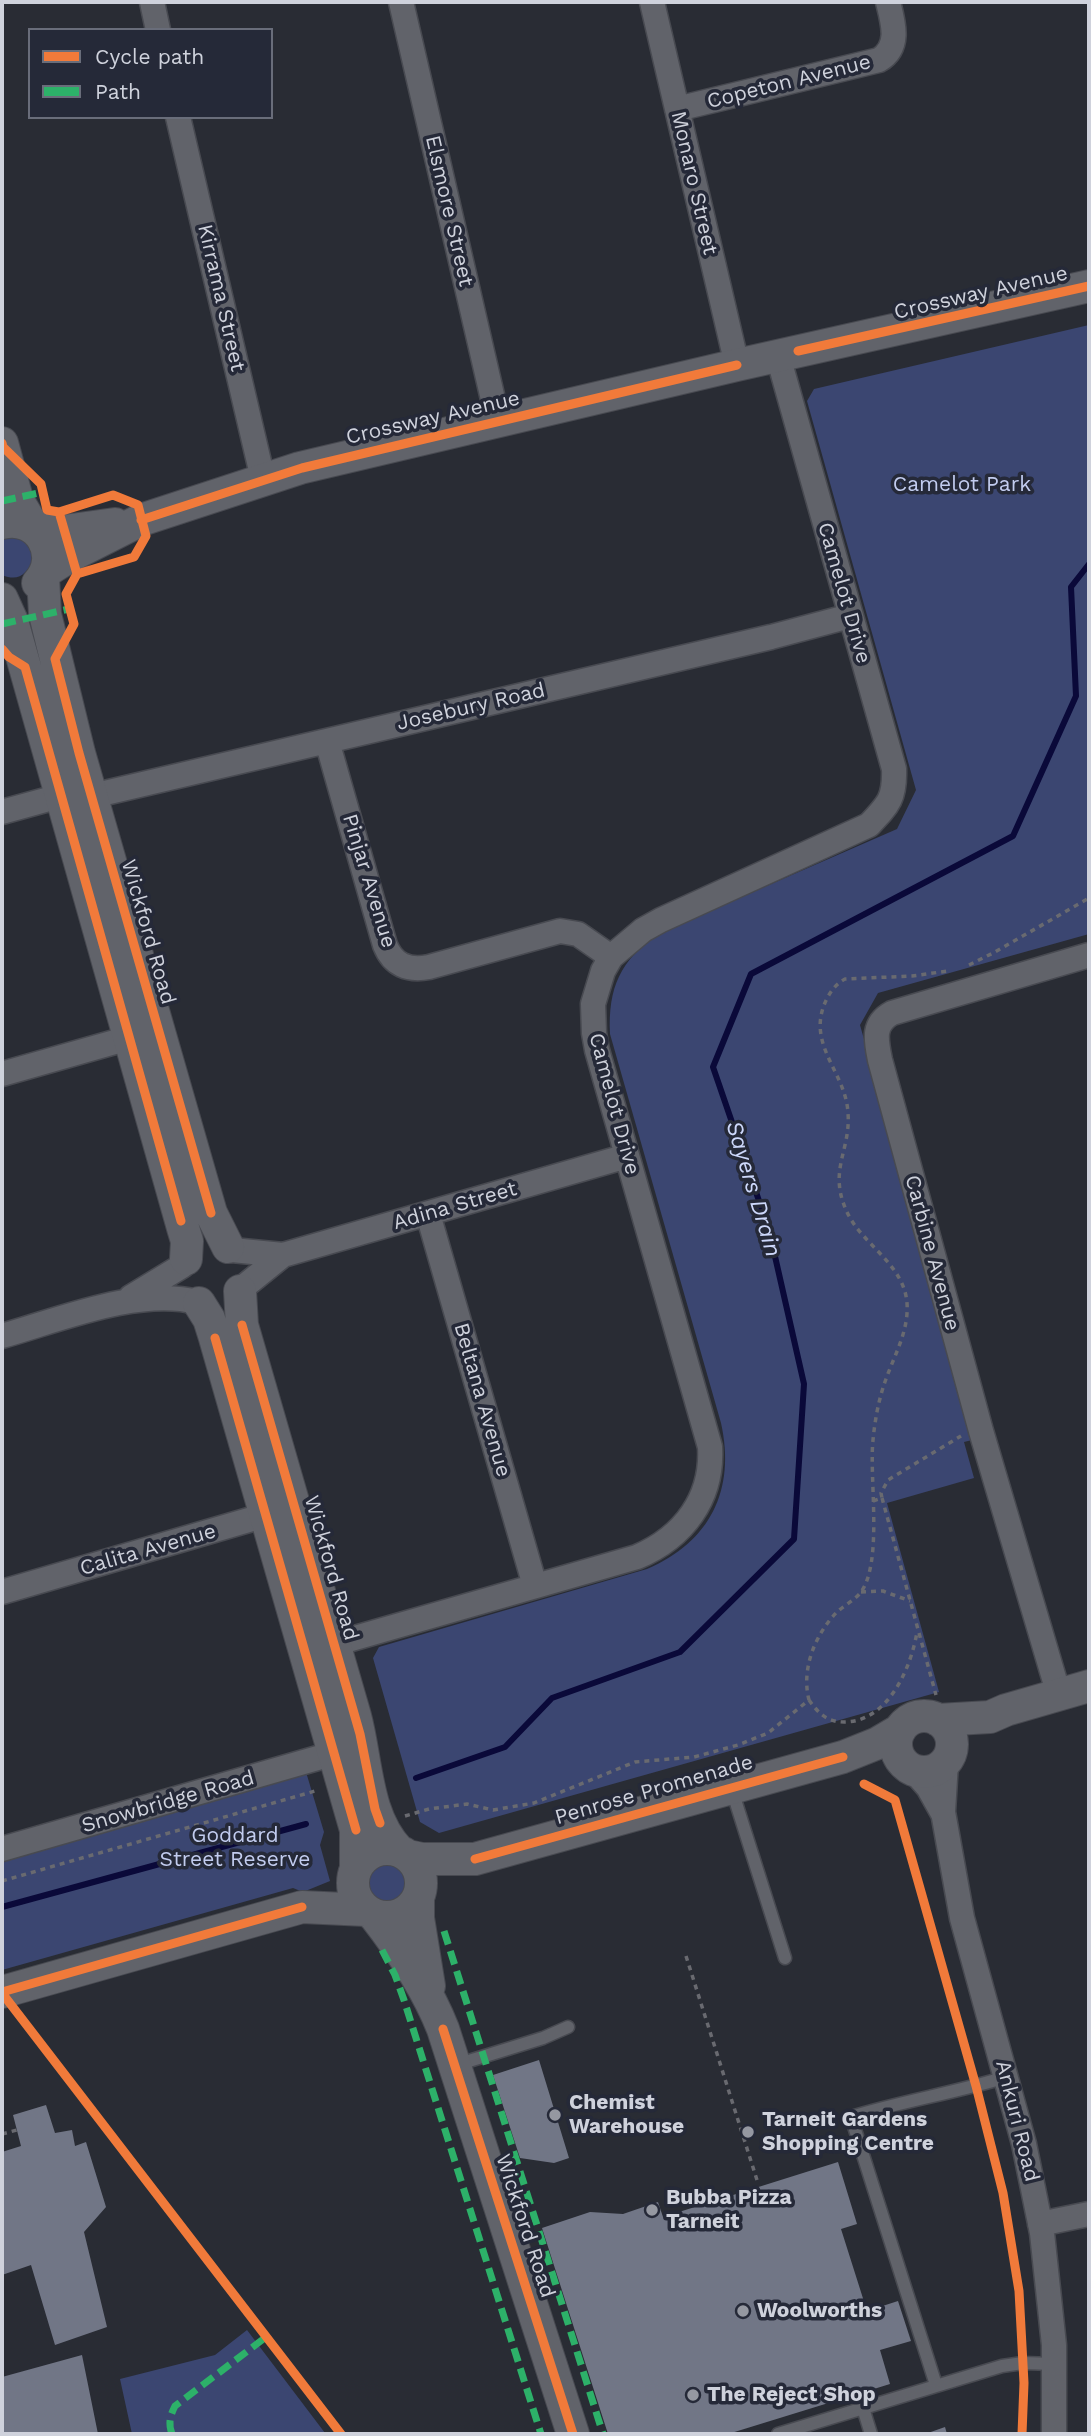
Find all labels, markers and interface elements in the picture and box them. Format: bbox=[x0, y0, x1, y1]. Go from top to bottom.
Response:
legend bbox=[28, 28, 273, 119]
text: Cycle path bbox=[95, 44, 204, 69]
street label: Copeton Avenue bbox=[705, 49, 873, 115]
text: Path bbox=[95, 79, 141, 104]
street label: Monaro Street bbox=[665, 109, 723, 257]
street label: Elsmore Street bbox=[419, 133, 479, 289]
street label: Kirrama Street bbox=[192, 222, 250, 374]
street label: Crossway Avenue bbox=[892, 261, 1070, 325]
street label: Crossway Avenue bbox=[344, 386, 522, 450]
park label: Camelot Park bbox=[893, 472, 1031, 498]
street label: Camelot Drive bbox=[812, 520, 876, 666]
street label: Josebury Road bbox=[394, 678, 548, 736]
street label: Pinjar Avenue bbox=[337, 811, 401, 951]
street label: Wickford Road bbox=[115, 857, 181, 1007]
street label: Camelot Drive bbox=[583, 1030, 645, 1178]
water label: Sayers Drain bbox=[719, 1118, 787, 1260]
street label: Carbine Avenue bbox=[899, 1172, 965, 1334]
street label: Adina Street bbox=[390, 1176, 520, 1236]
street label: Beltana Avenue bbox=[448, 1320, 516, 1480]
street label: Wickford Road bbox=[298, 1493, 364, 1643]
street label: Calita Avenue bbox=[77, 1519, 219, 1581]
street label: Penrose Promenade bbox=[552, 1750, 756, 1830]
street label: Snowbridge Road bbox=[79, 1765, 257, 1839]
park label: Goddard Street Reserve bbox=[160, 1823, 310, 1873]
street label: Ankuri Road bbox=[990, 2058, 1044, 2184]
place label: Chemist Warehouse bbox=[569, 2090, 684, 2140]
marker: Chemist Warehouse bbox=[547, 2107, 563, 2123]
place label: Tarneit Gardens Shopping Centre bbox=[762, 2107, 934, 2157]
marker: Tarneit Gardens Shopping Centre bbox=[740, 2124, 756, 2140]
street label: Wickford Road bbox=[490, 2151, 560, 2301]
place label: Bubba Pizza Tarneit bbox=[666, 2185, 792, 2235]
marker: Bubba Pizza Tarneit bbox=[644, 2202, 660, 2218]
place label: Woolworths bbox=[757, 2298, 882, 2324]
marker: Woolworths bbox=[735, 2303, 751, 2319]
place label: The Reject Shop bbox=[707, 2382, 876, 2408]
marker: The Reject Shop bbox=[685, 2387, 701, 2403]

